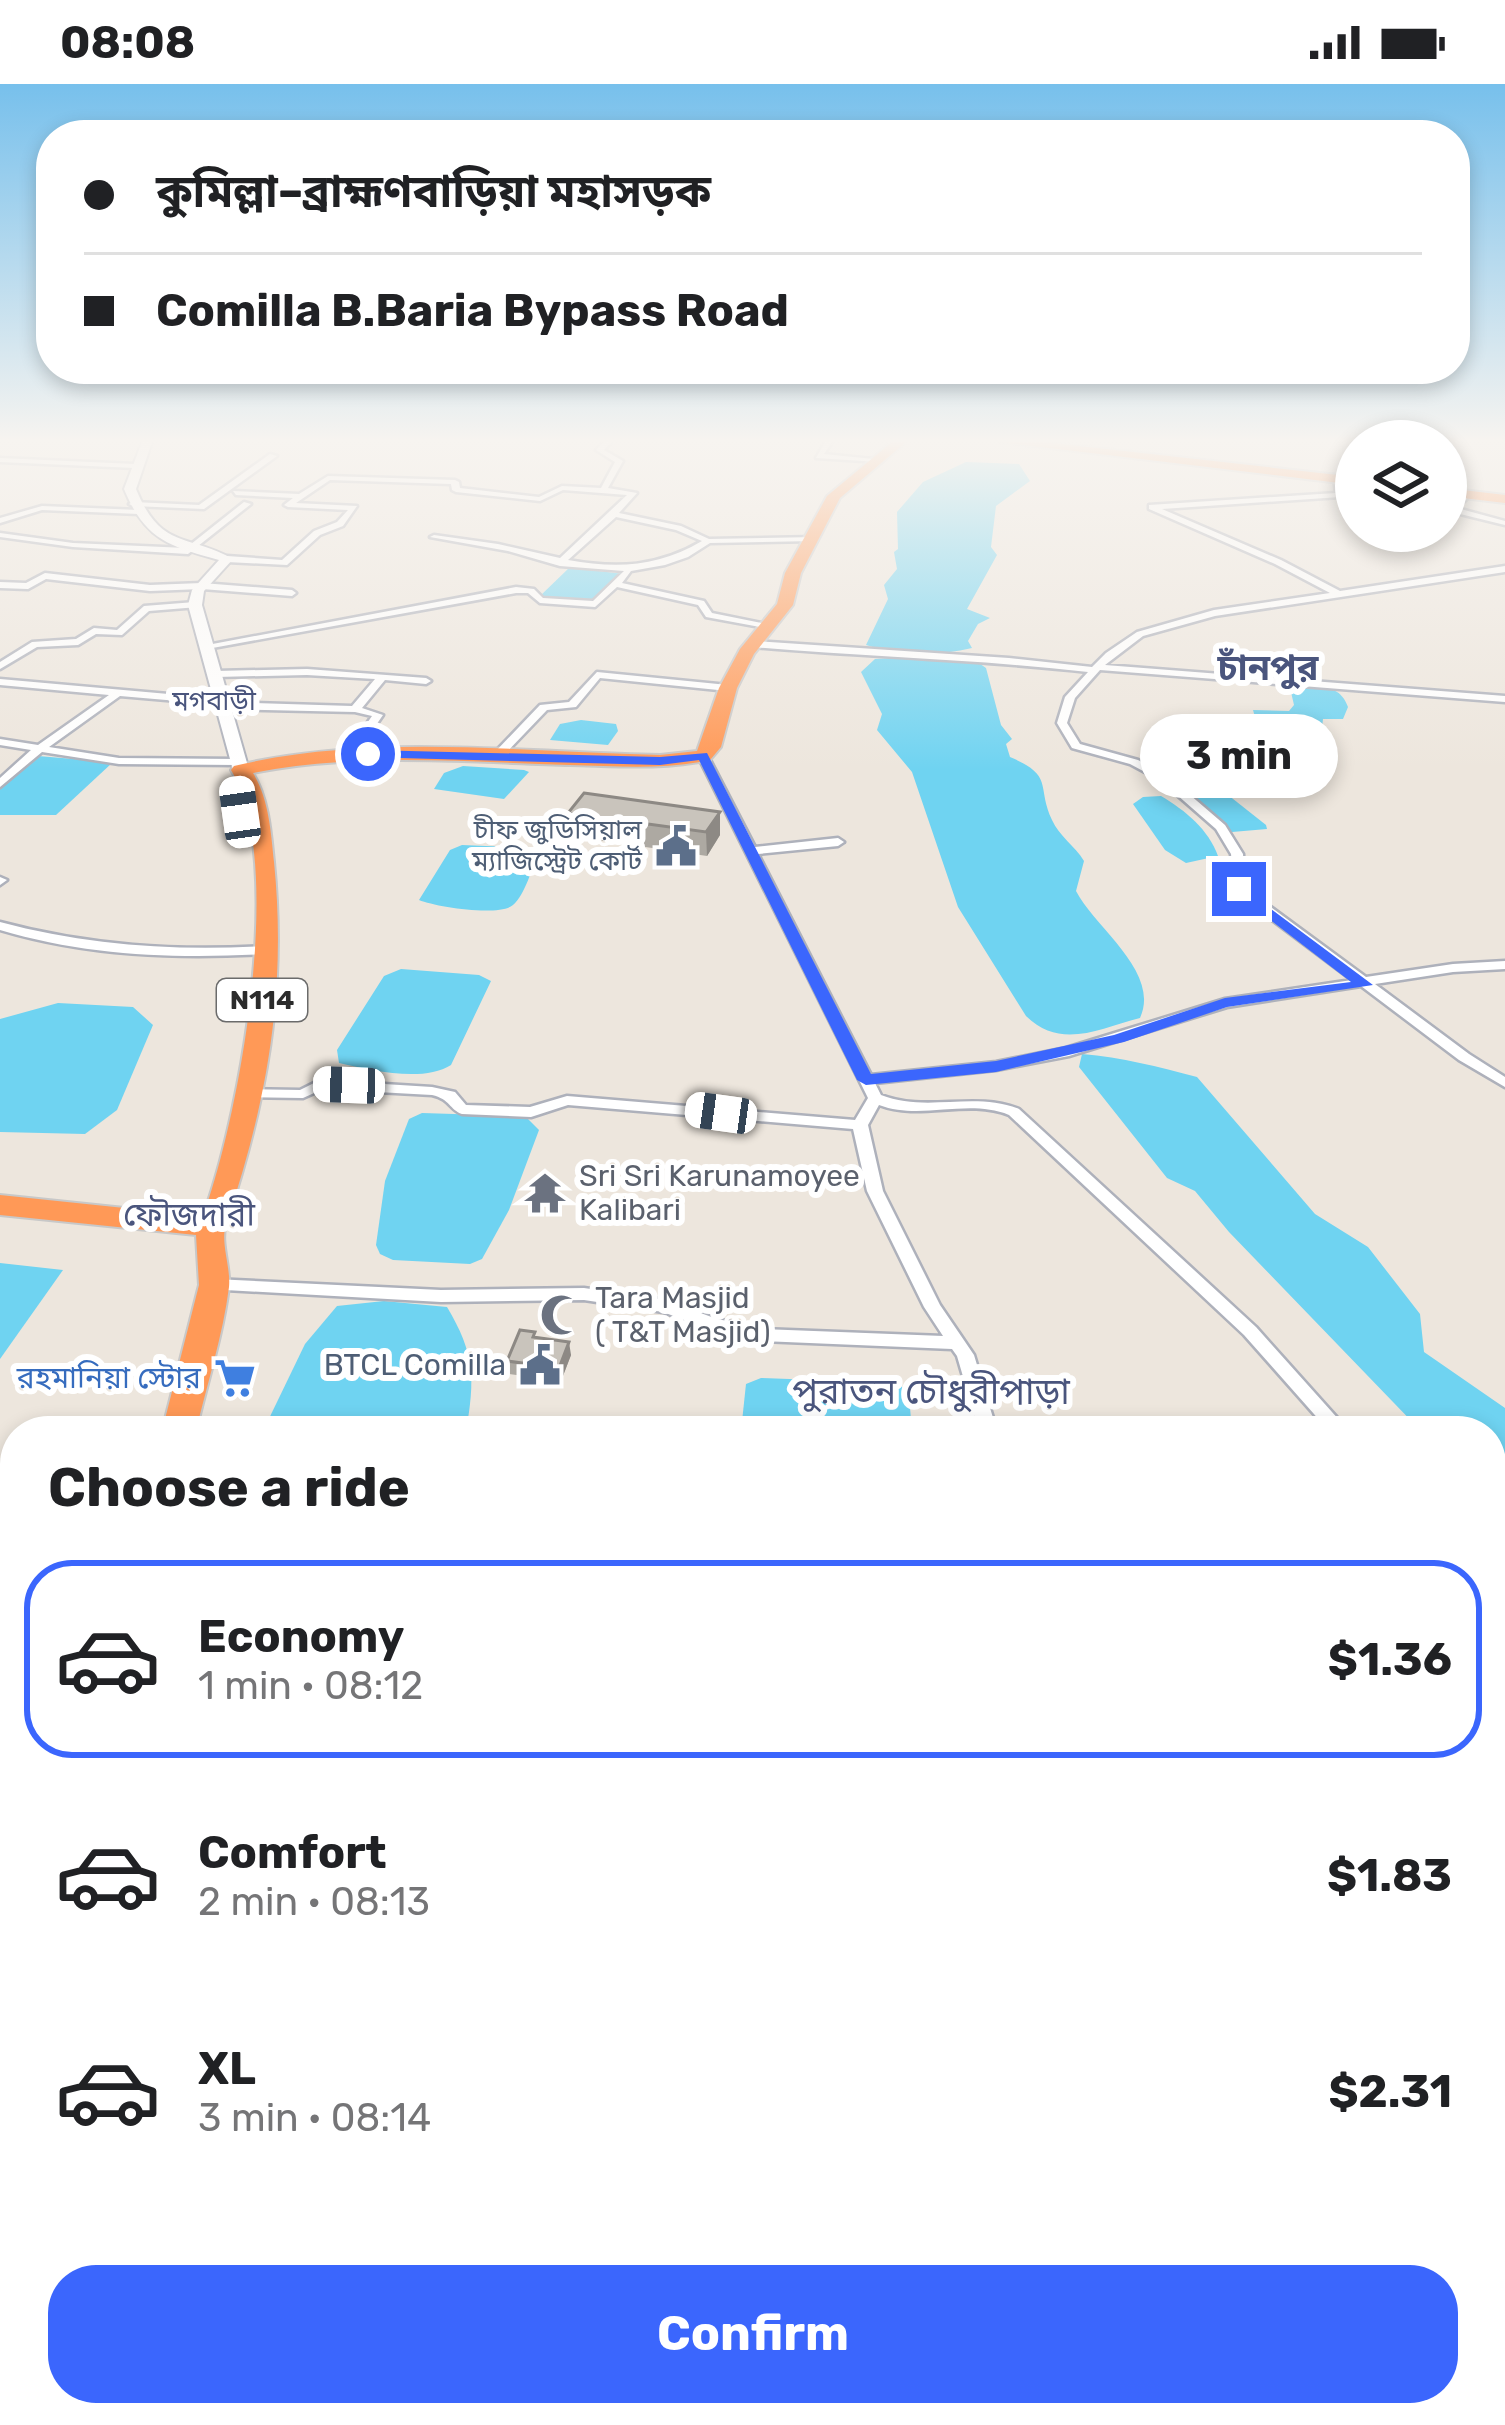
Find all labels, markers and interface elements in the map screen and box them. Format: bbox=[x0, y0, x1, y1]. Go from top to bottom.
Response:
text: 08:08 bbox=[60, 16, 195, 69]
text: কুমিল্লা–ব্রাহ্মণবাড়িয়া মহাসড়ক bbox=[156, 165, 711, 218]
text: Comilla B.Baria Bypass Road bbox=[156, 284, 789, 337]
map controls bbox=[1335, 420, 1467, 552]
button: layers bbox=[1335, 420, 1467, 552]
district label: চাঁনপুর bbox=[1217, 646, 1320, 690]
district label: মগবাড়ী bbox=[171, 685, 257, 717]
callout: 3 min bbox=[1140, 715, 1338, 799]
route start bbox=[341, 727, 395, 781]
text: 3 min bbox=[1186, 733, 1292, 779]
car bbox=[217, 774, 263, 850]
place label: চীফ জুডিসিয়াল ম্যাজিস্ট্রেট কোর্ট bbox=[471, 814, 643, 877]
public building icon: চীফ জুডিসিয়াল ম্যাজিস্ট্রেট কোর্ট bbox=[653, 823, 699, 869]
route end bbox=[1212, 862, 1266, 916]
road number: N114 bbox=[217, 979, 307, 1021]
car bbox=[312, 1066, 386, 1104]
car bbox=[683, 1090, 759, 1136]
place label: Sri Sri Karunamoyee Kalibari bbox=[579, 1158, 860, 1228]
temple icon: Sri Sri Karunamoyee Kalibari bbox=[522, 1170, 568, 1216]
district label: ফৌজদারী bbox=[123, 1195, 256, 1234]
place label: Tara Masjid ( T&T Masjid) bbox=[595, 1280, 771, 1350]
mosque icon: Tara Masjid ( T&T Masjid) bbox=[538, 1292, 584, 1338]
public building icon: BTCL Comilla bbox=[517, 1342, 563, 1388]
place label: BTCL Comilla bbox=[324, 1347, 506, 1383]
supermarket icon: রহমানিয়া স্টোর bbox=[212, 1355, 258, 1401]
place label: রহমানিয়া স্টোর bbox=[16, 1360, 202, 1396]
district label: পুরাতন চৌধুরীপাড়া bbox=[792, 1370, 1070, 1413]
text: Choose a ride bbox=[48, 1456, 410, 1520]
icon: car bbox=[54, 1605, 162, 1713]
text: Economy bbox=[198, 1610, 404, 1663]
text: $1.36 bbox=[1328, 1633, 1452, 1686]
text: 1 min · 08:12 bbox=[198, 1663, 423, 1709]
icon: car bbox=[54, 1821, 162, 1929]
text: Comfort bbox=[198, 1826, 387, 1879]
text: $1.83 bbox=[1327, 1849, 1452, 1902]
text: 2 min · 08:13 bbox=[198, 1879, 430, 1925]
icon: car bbox=[54, 2037, 162, 2145]
text: XL bbox=[198, 2042, 256, 2095]
text: $2.31 bbox=[1329, 2065, 1452, 2118]
text: 3 min · 08:14 bbox=[198, 2095, 431, 2141]
button: Confirm bbox=[48, 2265, 1458, 2403]

